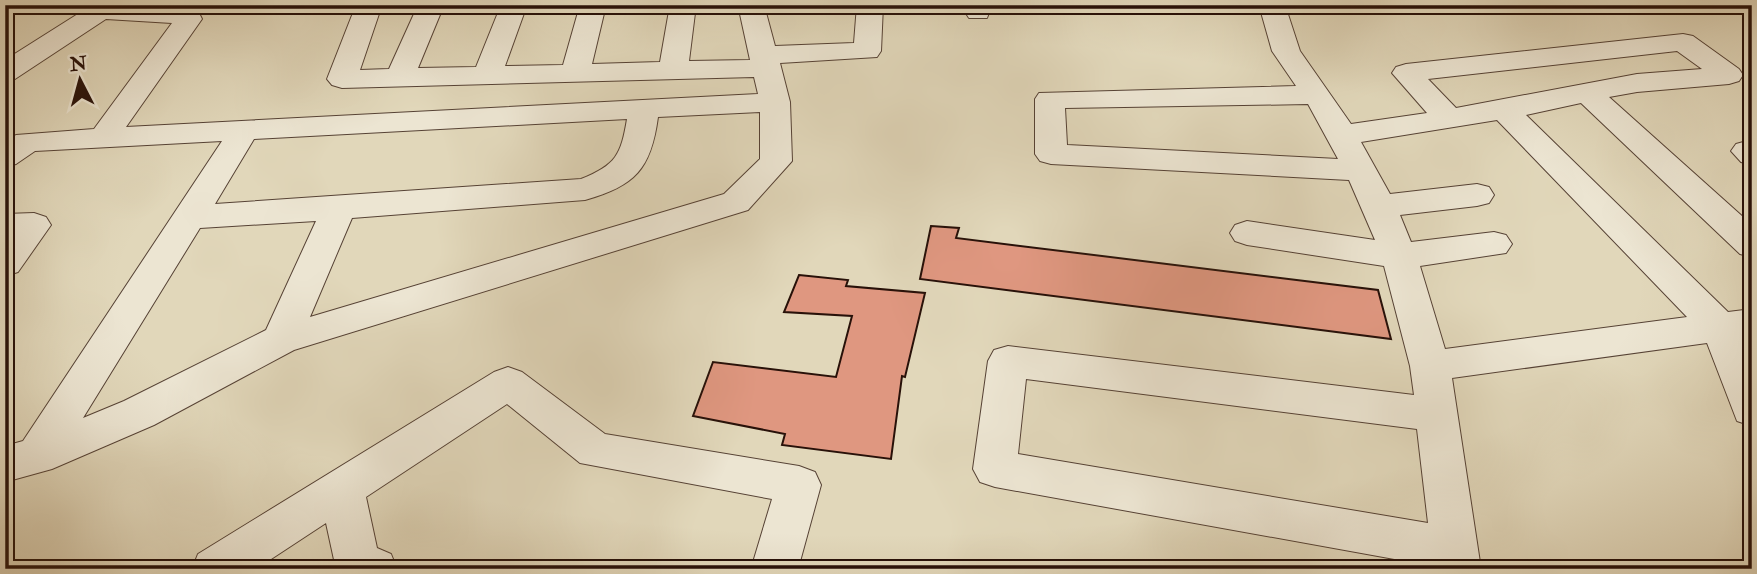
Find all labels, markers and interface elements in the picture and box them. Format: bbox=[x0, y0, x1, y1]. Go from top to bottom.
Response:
north arrow bbox=[46, 46, 116, 116]
text: N bbox=[68, 51, 89, 77]

